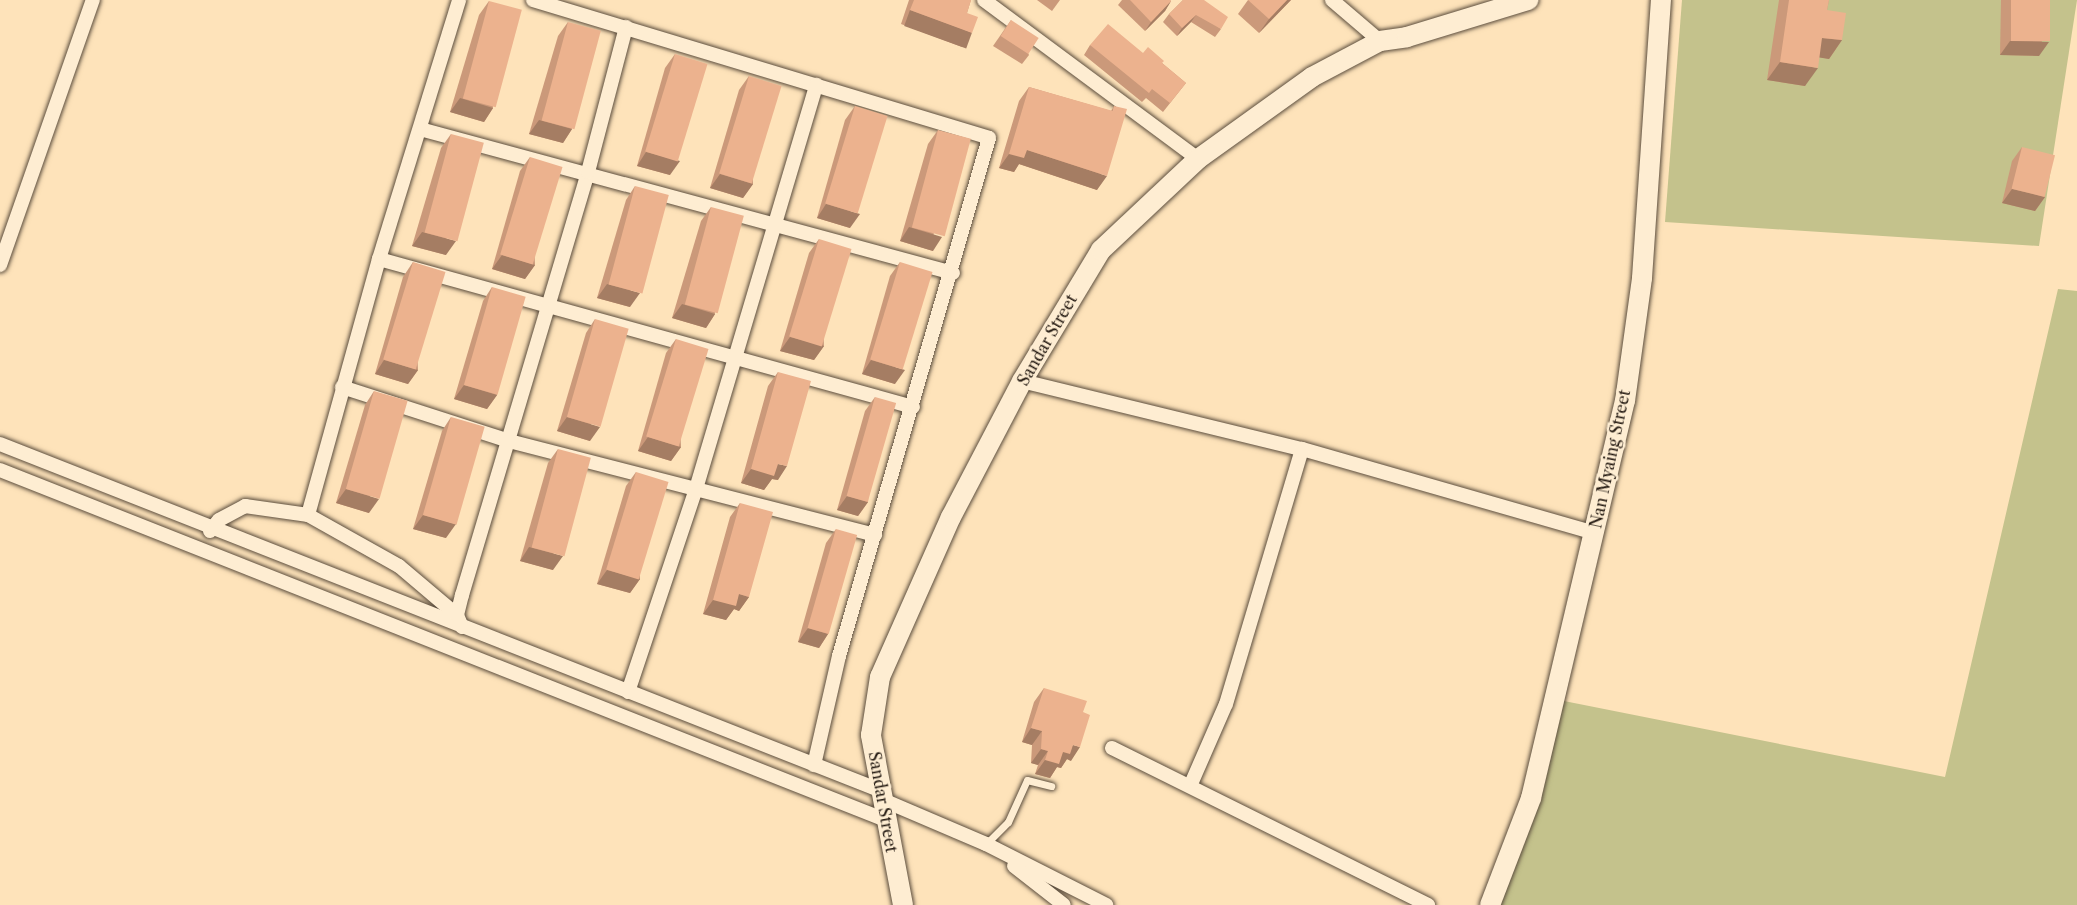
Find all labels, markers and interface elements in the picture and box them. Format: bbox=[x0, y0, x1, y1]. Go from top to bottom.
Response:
street label: Sandar Street bbox=[1013, 291, 1081, 389]
street label: Nan Myaing Street bbox=[1586, 388, 1634, 530]
street label: Sandar Street bbox=[865, 750, 901, 854]

